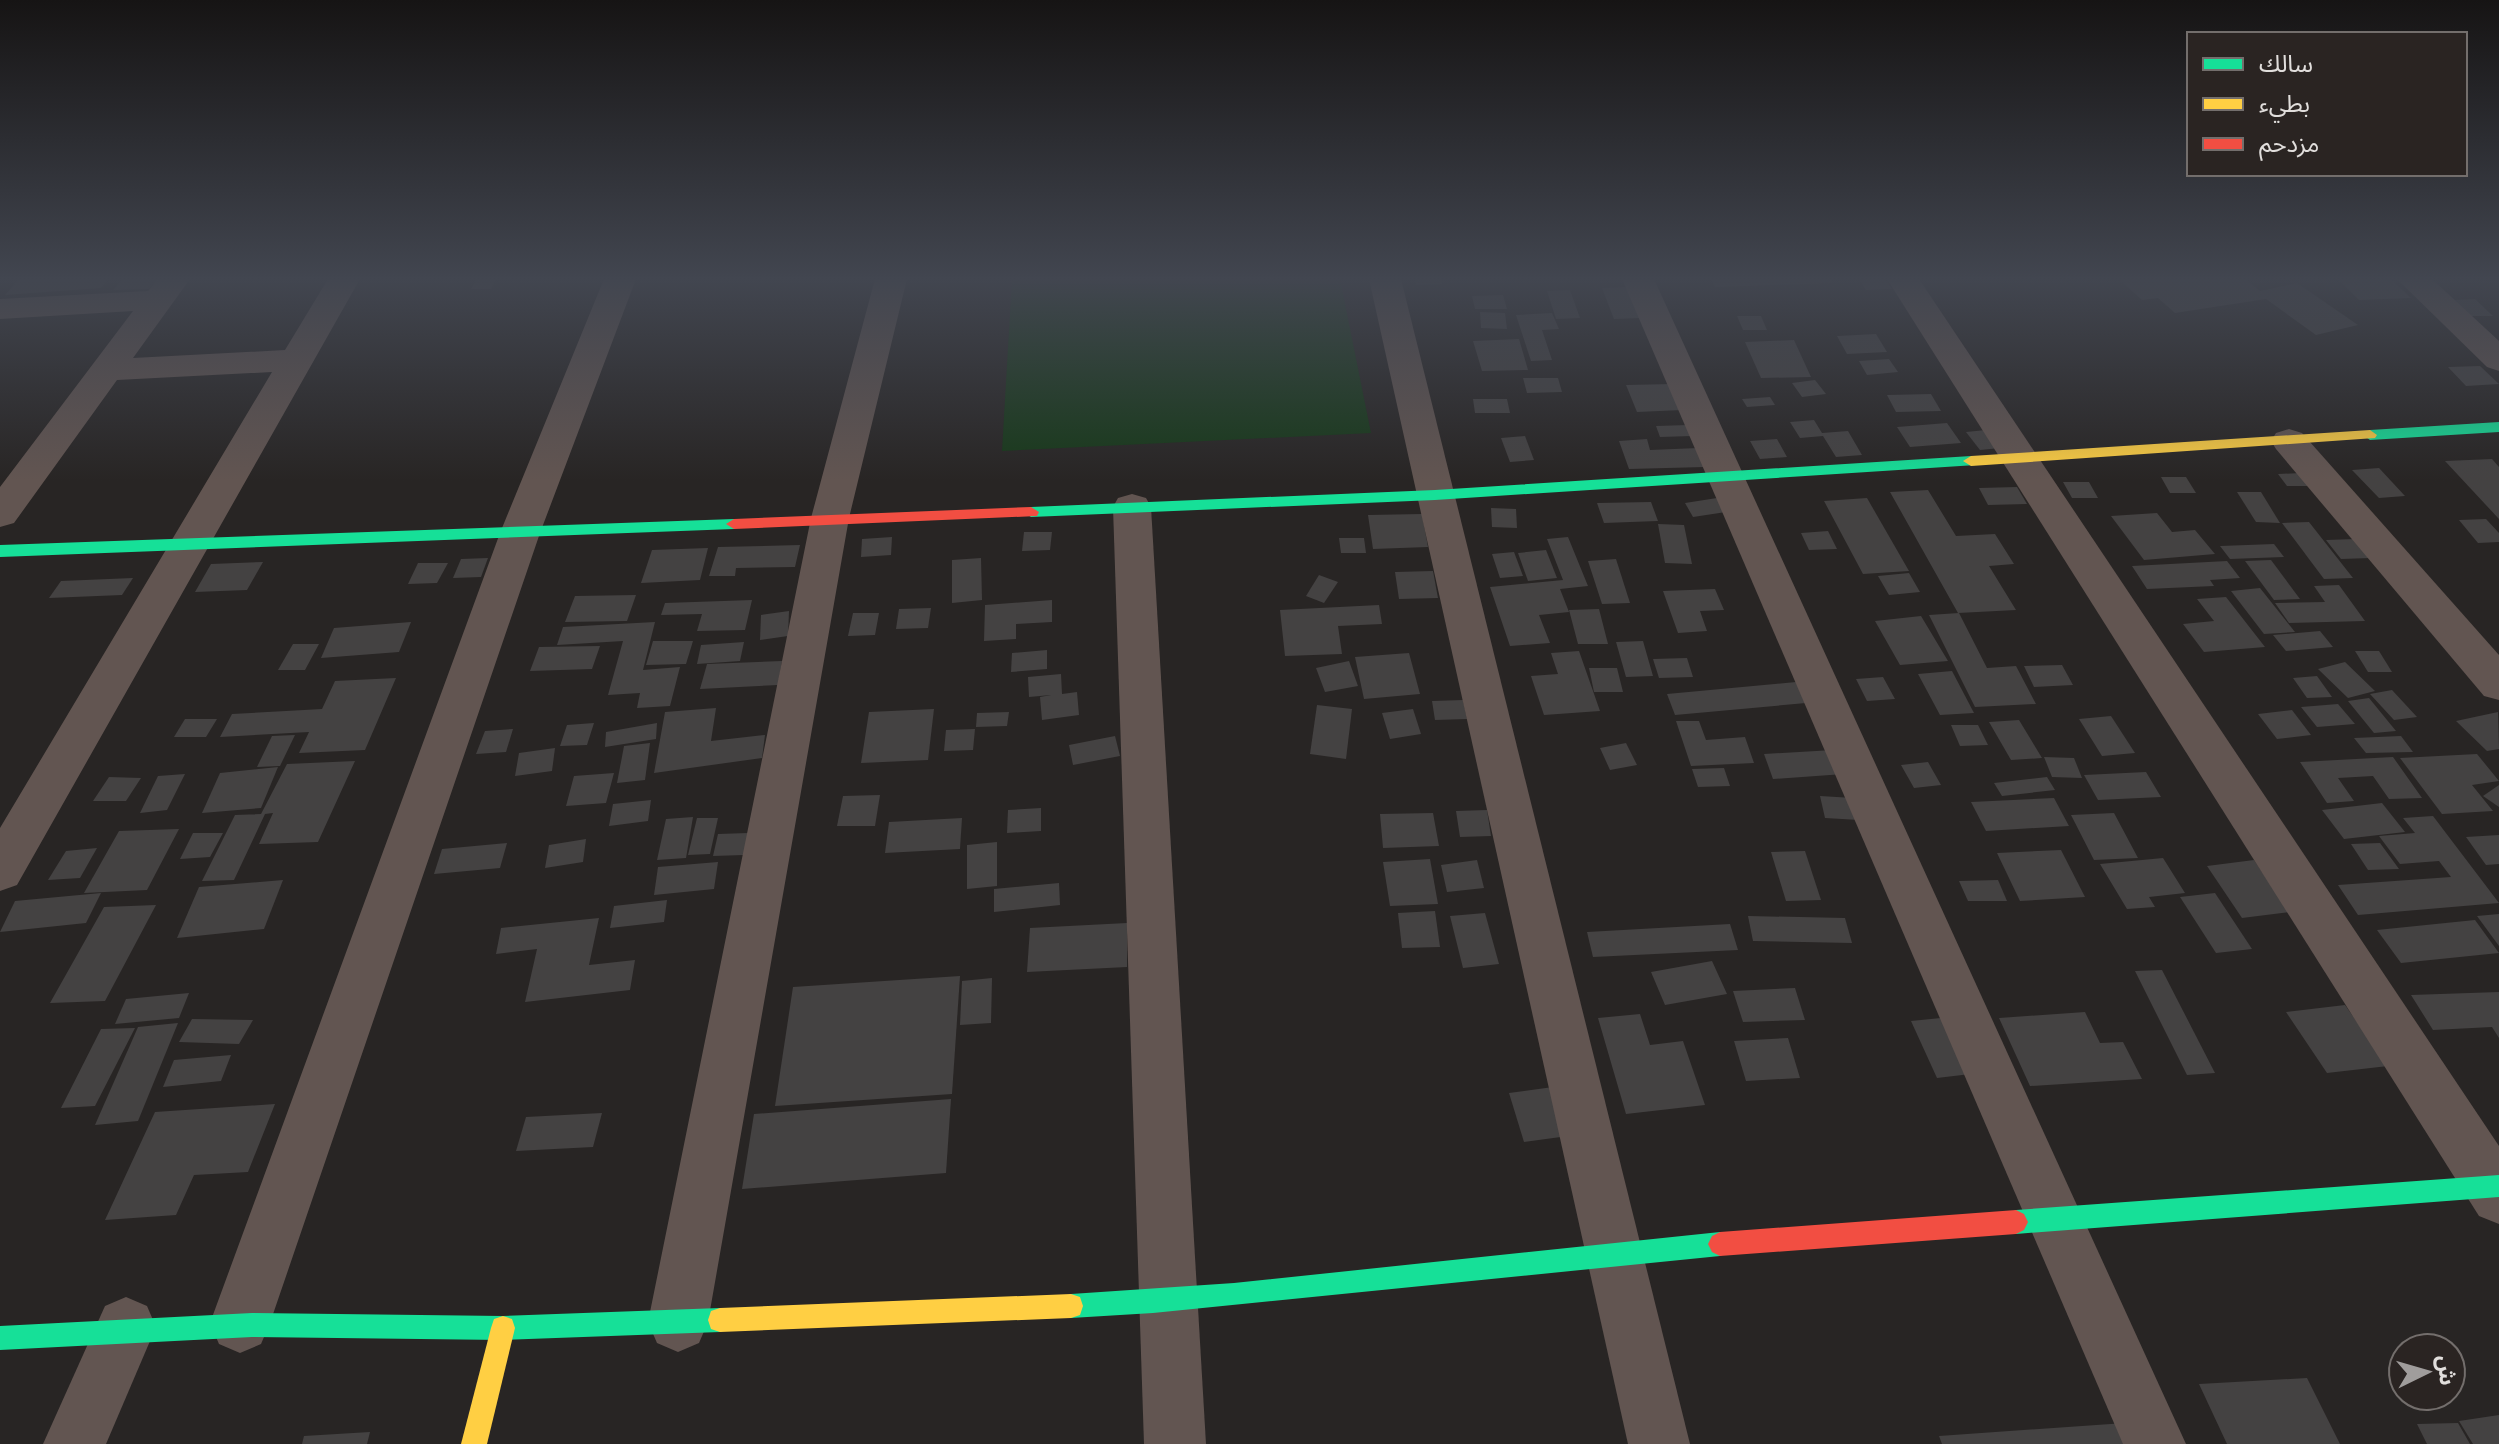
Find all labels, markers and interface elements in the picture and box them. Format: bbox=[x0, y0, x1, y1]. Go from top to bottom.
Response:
legend bbox=[2187, 32, 2467, 176]
text: سالك bbox=[2259, 48, 2313, 79]
text: بطيء bbox=[2259, 88, 2310, 123]
text: مزدحم bbox=[2259, 128, 2319, 161]
north arrow bbox=[2387, 1332, 2467, 1412]
text: ش bbox=[2432, 1354, 2462, 1386]

